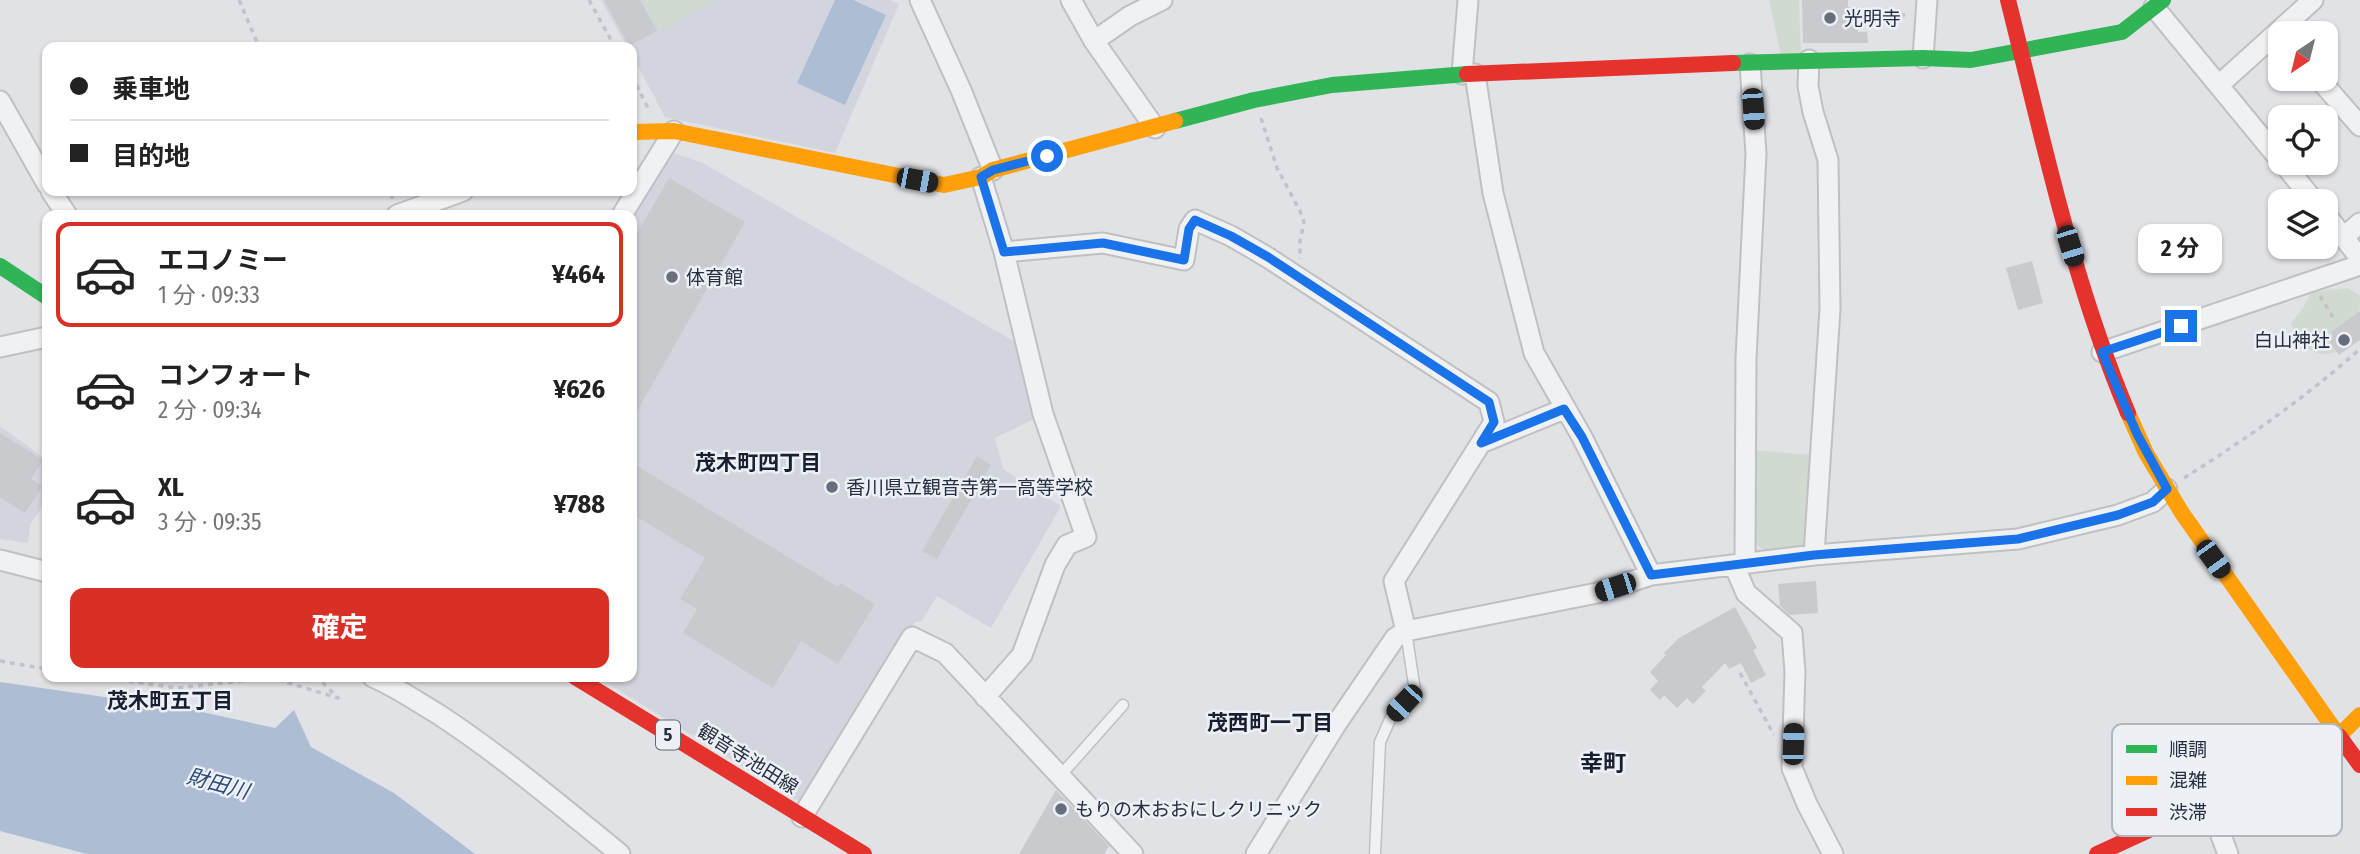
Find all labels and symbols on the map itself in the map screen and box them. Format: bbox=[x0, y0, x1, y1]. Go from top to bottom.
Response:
place label: 光明寺 bbox=[1844, 7, 1901, 30]
marker: 光明寺 bbox=[1822, 10, 1838, 26]
north arrow bbox=[2268, 21, 2338, 91]
car bbox=[1742, 87, 1765, 131]
route start bbox=[1031, 140, 1063, 172]
car bbox=[895, 166, 940, 194]
car bbox=[2054, 223, 2087, 269]
callout: 2 分 bbox=[2139, 224, 2223, 274]
place label: 体育館 bbox=[686, 266, 743, 289]
marker: 体育館 bbox=[664, 269, 680, 285]
route end bbox=[2165, 310, 2197, 342]
place label: 白山神社 bbox=[2254, 329, 2330, 352]
marker: 白山神社 bbox=[2336, 332, 2352, 348]
district label: 茂木町四丁目 bbox=[695, 450, 821, 476]
place label: 香川県立観音寺第一高等学校 bbox=[846, 476, 1093, 499]
marker: 香川県立観音寺第一高等学校 bbox=[824, 479, 840, 495]
car bbox=[2193, 536, 2234, 582]
car bbox=[1592, 571, 1639, 603]
car bbox=[1382, 680, 1427, 726]
district label: 茂木町五丁目 bbox=[107, 688, 233, 714]
district label: 茂西町一丁目 bbox=[1207, 710, 1333, 736]
street label: 観音寺池田線 bbox=[694, 719, 802, 799]
road number: 5 bbox=[656, 720, 680, 750]
car bbox=[1782, 723, 1805, 765]
legend bbox=[2112, 724, 2342, 836]
text: 順調 bbox=[2169, 738, 2207, 761]
district label: 幸町 bbox=[1580, 749, 1626, 777]
water label: 財田川 bbox=[184, 763, 254, 805]
text: 混雑 bbox=[2169, 769, 2207, 792]
place label: もりの木おおにしクリニック bbox=[1075, 798, 1322, 821]
marker: もりの木おおにしクリニック bbox=[1053, 801, 1069, 817]
text: 渋滞 bbox=[2169, 801, 2207, 824]

